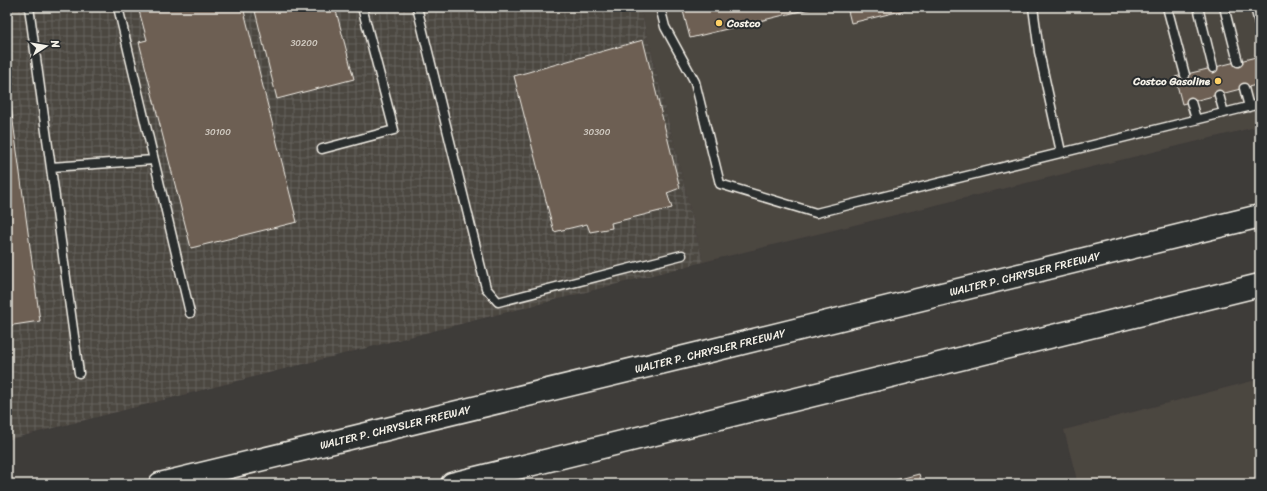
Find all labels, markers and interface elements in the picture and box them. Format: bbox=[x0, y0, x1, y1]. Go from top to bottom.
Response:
place label: Costco bbox=[726, 14, 761, 33]
marker: Costco bbox=[714, 18, 724, 28]
north arrow bbox=[26, 26, 66, 66]
house number: 30200 bbox=[290, 35, 318, 51]
text: N bbox=[45, 37, 65, 50]
place label: Costco Gasoline bbox=[1132, 72, 1211, 91]
marker: Costco Gasoline bbox=[1213, 76, 1223, 86]
house number: 30100 bbox=[205, 124, 231, 140]
house number: 30300 bbox=[584, 124, 611, 140]
street label: WALTER P. CHRYSLER FREEWAY bbox=[947, 246, 1103, 301]
street label: WALTER P. CHRYSLER FREEWAY bbox=[633, 323, 788, 378]
street label: WALTER P. CHRYSLER FREEWAY bbox=[318, 399, 474, 454]

